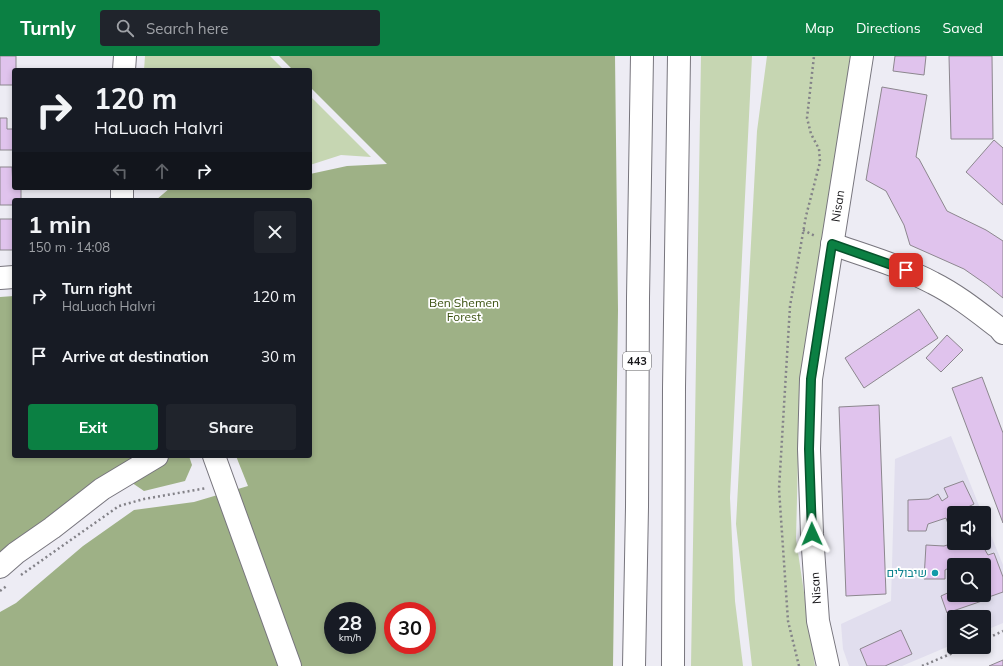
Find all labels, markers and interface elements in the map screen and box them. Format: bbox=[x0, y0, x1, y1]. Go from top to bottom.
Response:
search box bbox=[100, 10, 380, 46]
text: Turnly bbox=[20, 16, 76, 40]
icon: search bbox=[114, 17, 136, 39]
text: Search here bbox=[146, 19, 228, 38]
text: Map bbox=[805, 19, 834, 37]
text: Directions bbox=[856, 19, 921, 37]
text: Saved bbox=[943, 19, 983, 37]
text: 120 m bbox=[94, 81, 177, 116]
icon: right bbox=[28, 84, 80, 136]
text: HaLuach HaIvri bbox=[94, 116, 223, 139]
icon: left bbox=[109, 160, 131, 182]
icon: ahead bbox=[151, 160, 173, 182]
icon: right bbox=[193, 160, 215, 182]
street label: Nisan bbox=[828, 189, 847, 223]
text: 1 min bbox=[28, 209, 91, 239]
button: close bbox=[254, 211, 296, 253]
text: 150 m · 14:08 bbox=[28, 239, 110, 255]
pin bbox=[889, 253, 923, 287]
icon: arrive bbox=[895, 259, 917, 281]
text: Turn right bbox=[62, 279, 132, 298]
icon: right bbox=[28, 285, 50, 307]
text: 120 m bbox=[252, 287, 296, 306]
park label: Ben Shemen Forest bbox=[429, 295, 499, 324]
text: HaLuach HaIvri bbox=[62, 298, 155, 314]
icon: arrive bbox=[28, 345, 50, 367]
text: Arrive at destination bbox=[62, 347, 209, 366]
text: 30 m bbox=[261, 347, 296, 366]
road number: 443 bbox=[623, 352, 651, 370]
button: Exit bbox=[28, 404, 158, 450]
button: Share bbox=[166, 404, 296, 450]
map controls bbox=[947, 506, 991, 654]
button: sound bbox=[947, 506, 991, 550]
position arrow bbox=[791, 513, 833, 555]
button: search bbox=[947, 558, 991, 602]
place label: שיבולים bbox=[887, 565, 927, 580]
marker: שיבולים bbox=[930, 568, 940, 578]
street label: Nisan bbox=[807, 572, 824, 605]
speed limit sign: 30 bbox=[384, 602, 436, 654]
text: 28 bbox=[338, 610, 362, 635]
button: layers bbox=[947, 610, 991, 654]
text: km/h bbox=[339, 631, 361, 644]

